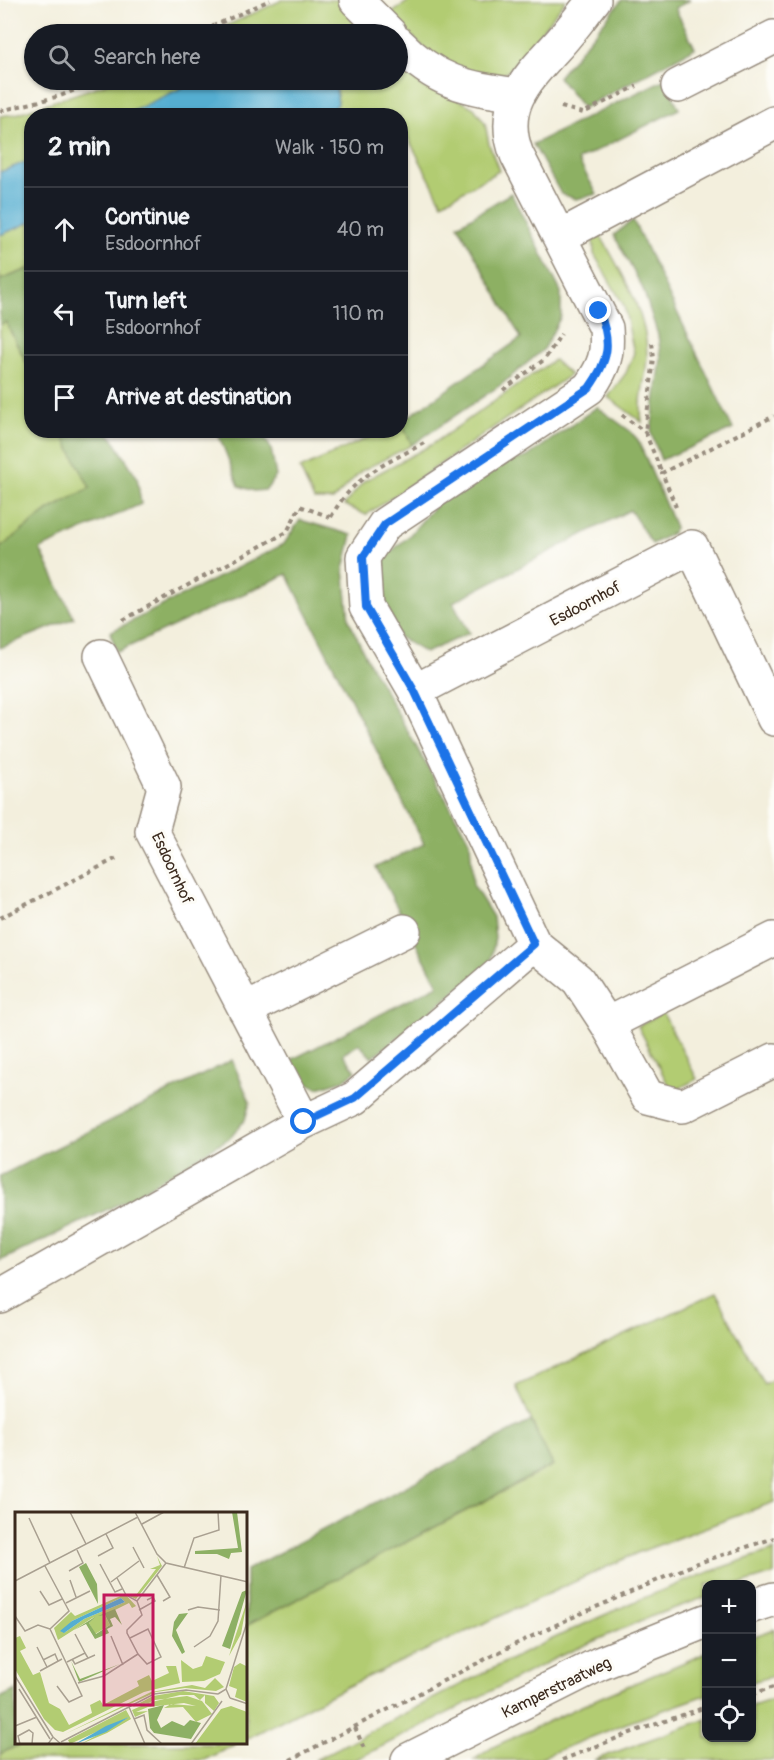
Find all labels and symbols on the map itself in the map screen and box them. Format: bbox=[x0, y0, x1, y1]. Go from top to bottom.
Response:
route end bbox=[585, 297, 611, 323]
street label: Esdoornhof bbox=[547, 577, 625, 631]
street label: Esdoornhof bbox=[147, 829, 198, 908]
route start bbox=[290, 1108, 316, 1134]
inset map bbox=[15, 1512, 248, 1745]
street label: Kamperstraatweg bbox=[498, 1653, 614, 1723]

